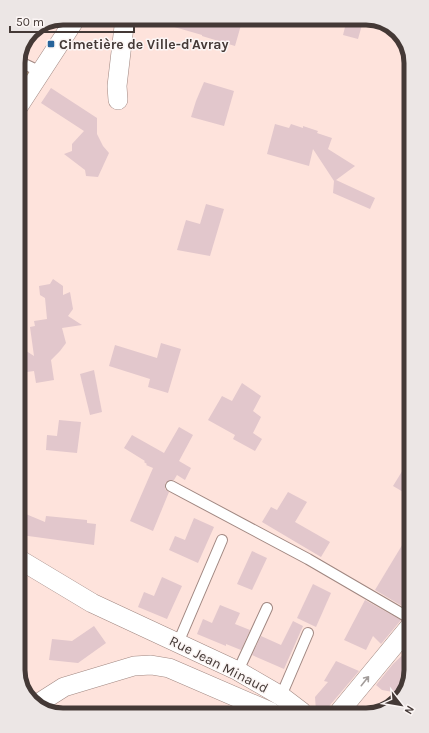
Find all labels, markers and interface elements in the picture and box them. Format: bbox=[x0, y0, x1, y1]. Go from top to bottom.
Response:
scale bar bbox=[10, 8, 134, 34]
text: 50 m bbox=[16, 15, 44, 29]
place label: Cimetière de Ville-d'Avray bbox=[59, 36, 229, 53]
marker: Cimetière de Ville-d'Avray bbox=[46, 39, 56, 49]
street label: Rue Jean Minaud bbox=[166, 632, 271, 697]
one-way arrow bbox=[361, 675, 369, 686]
north arrow bbox=[381, 685, 421, 725]
text: N bbox=[402, 703, 417, 717]

